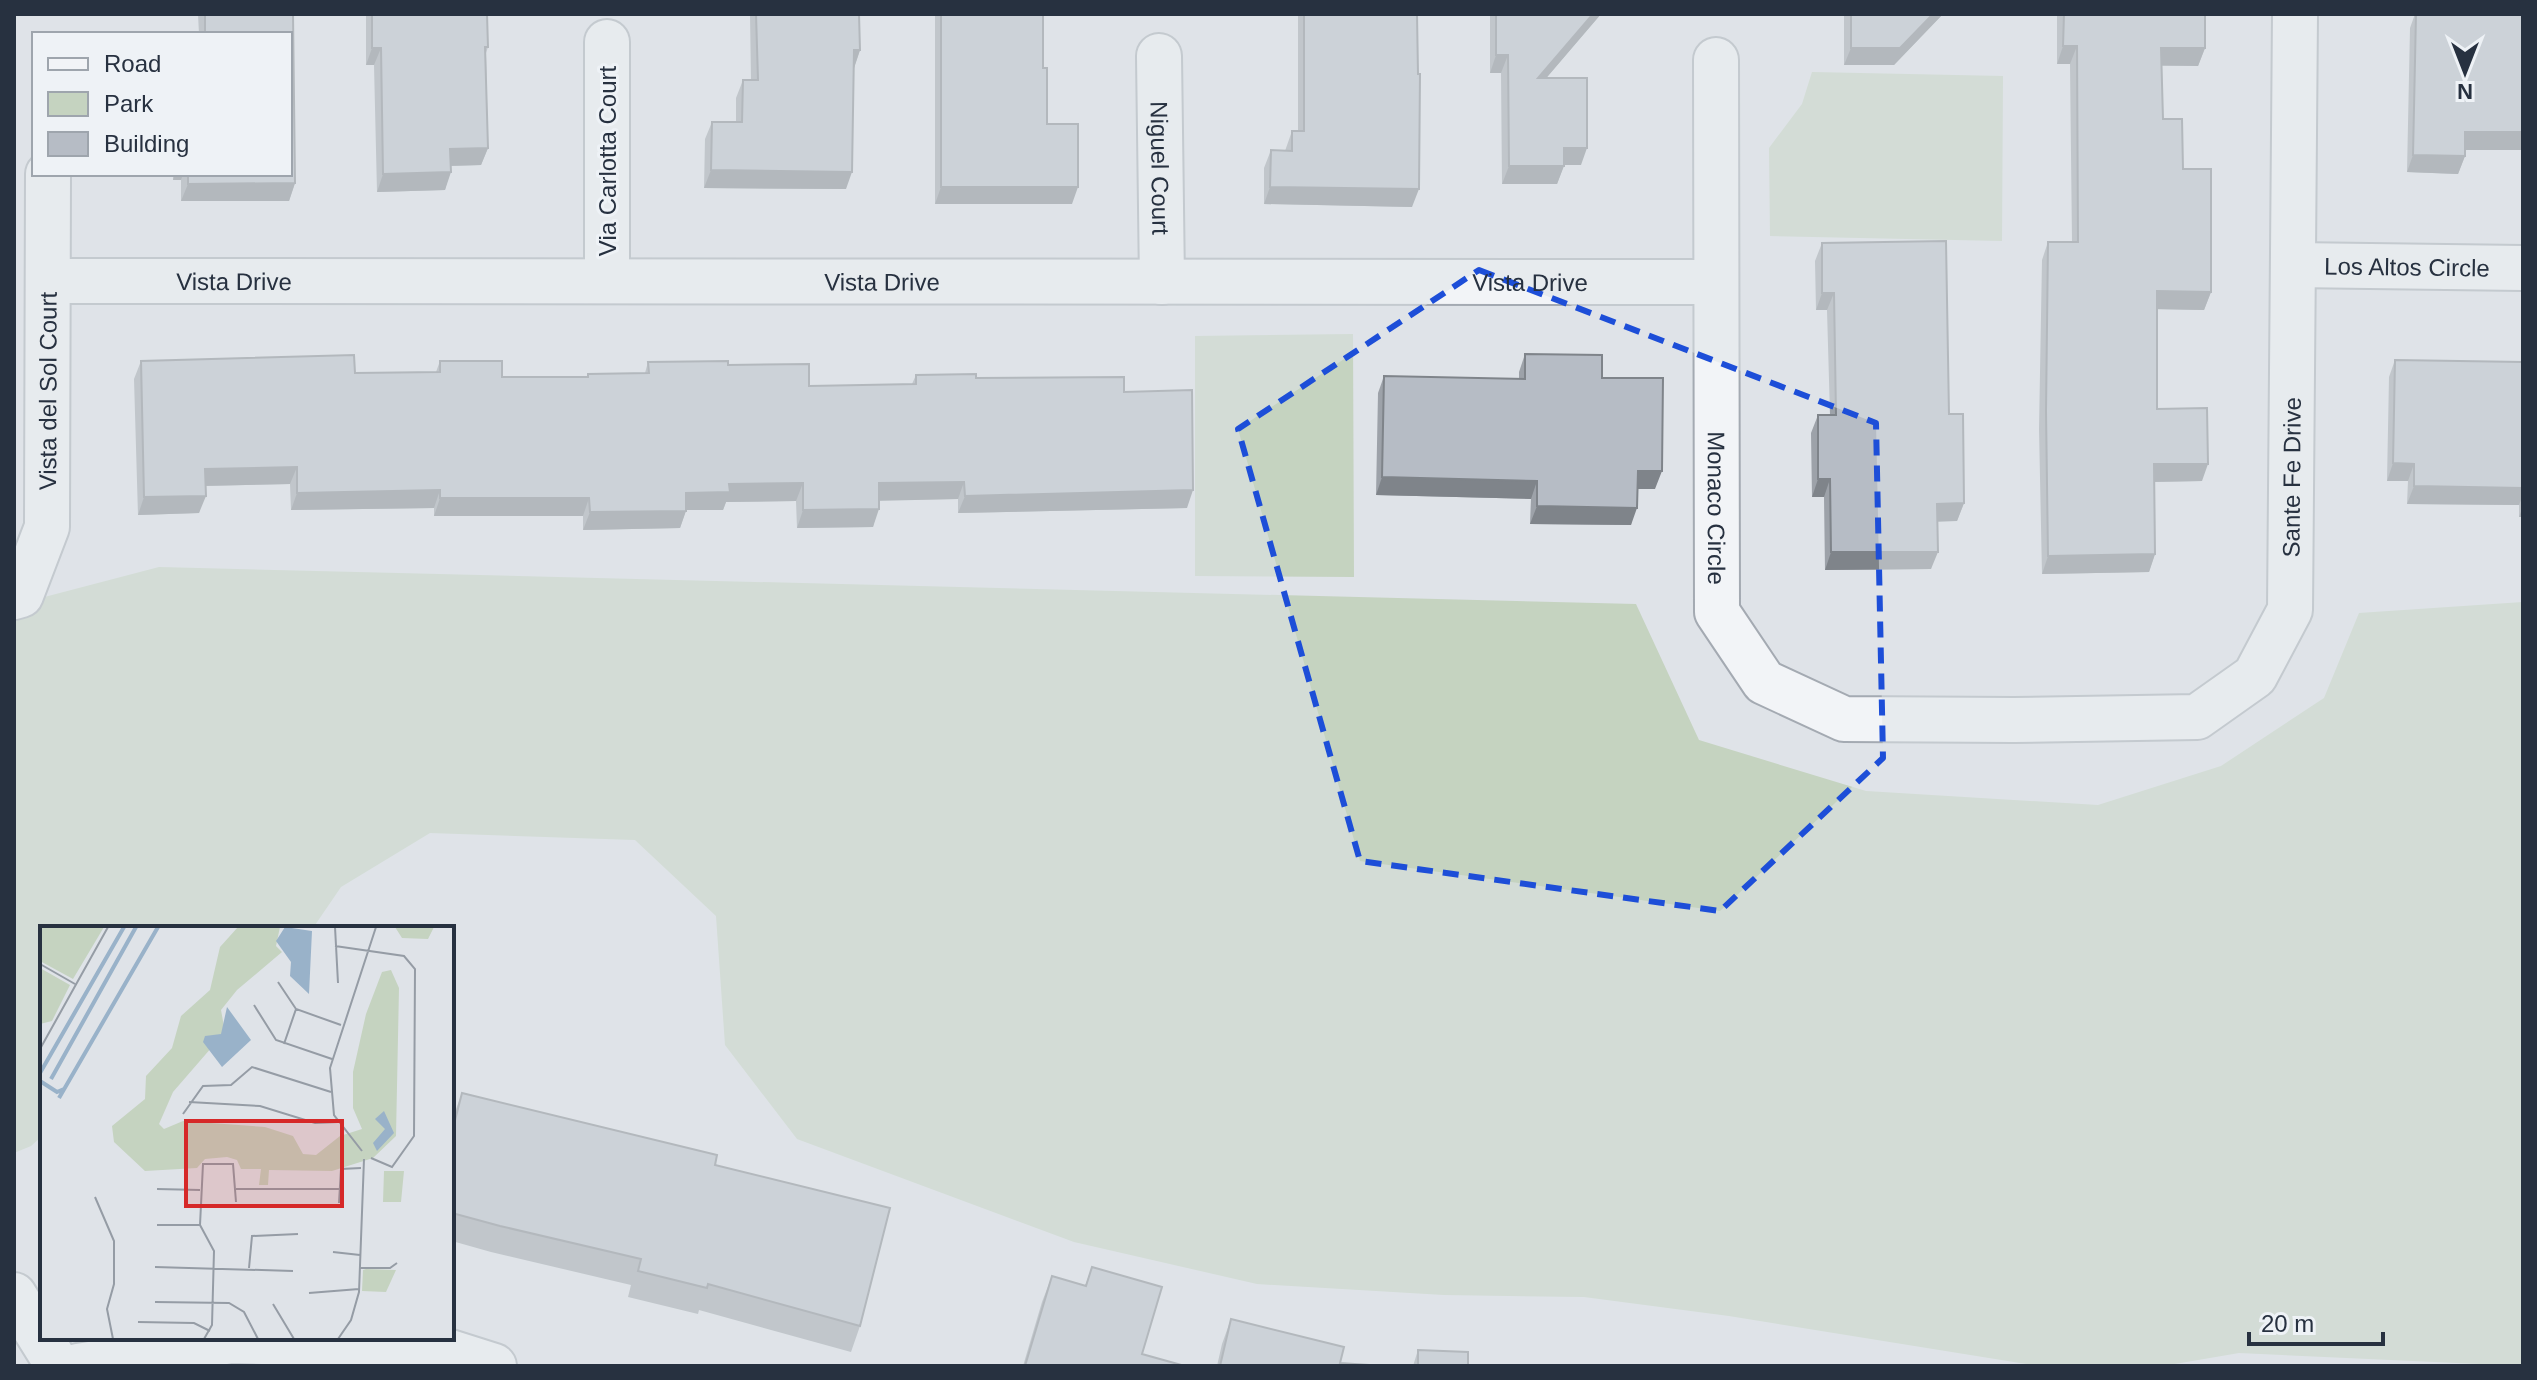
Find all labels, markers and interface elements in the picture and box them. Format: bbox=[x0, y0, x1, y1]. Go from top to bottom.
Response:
legend bbox=[32, 32, 292, 176]
north arrow bbox=[2425, 32, 2505, 112]
text: Road bbox=[104, 50, 161, 77]
street label: Via Carlotta Court bbox=[594, 66, 621, 256]
text: N bbox=[2457, 79, 2473, 104]
text: Park bbox=[104, 90, 154, 117]
street label: Niguel Court bbox=[1146, 101, 1175, 235]
text: Building bbox=[104, 130, 189, 157]
street label: Los Altos Circle bbox=[2324, 252, 2490, 281]
street label: Vista Drive bbox=[176, 268, 292, 295]
street label: Vista Drive bbox=[824, 268, 940, 295]
street label: Vista Drive bbox=[1472, 268, 1588, 295]
street label: Vista del Sol Court bbox=[34, 291, 61, 490]
street label: Sante Fe Drive bbox=[2277, 397, 2305, 557]
street label: Monaco Circle bbox=[1703, 431, 1730, 585]
inset map bbox=[40, 926, 454, 1340]
scale bar bbox=[2249, 1296, 2383, 1346]
text: 20 m bbox=[2261, 1310, 2314, 1337]

